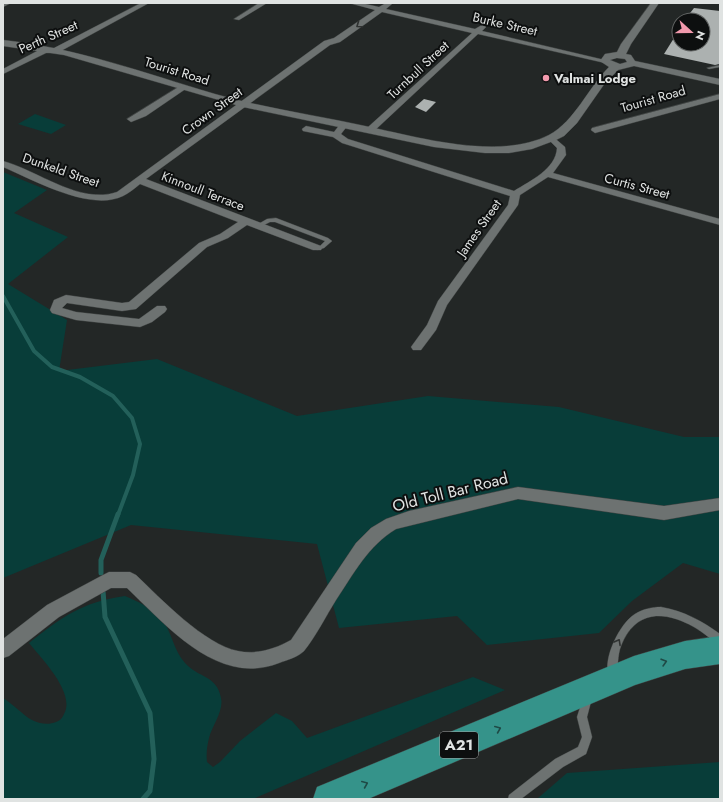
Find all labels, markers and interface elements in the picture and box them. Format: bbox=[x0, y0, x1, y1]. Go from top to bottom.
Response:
street label: Burke Street bbox=[471, 7, 540, 41]
north arrow bbox=[671, 12, 711, 52]
street label: Perth Street bbox=[15, 15, 81, 58]
one-way arrow bbox=[357, 20, 364, 27]
text: N bbox=[691, 29, 709, 43]
street label: Turnbull Street bbox=[383, 36, 454, 104]
street label: Tourist Road bbox=[142, 52, 212, 90]
place label: Valmai Lodge bbox=[553, 69, 636, 88]
marker: Valmai Lodge bbox=[541, 73, 551, 83]
street label: Tourist Road bbox=[618, 81, 688, 117]
street label: Crown Street bbox=[178, 82, 247, 139]
street label: Dunkeld Street bbox=[20, 148, 103, 192]
street label: Kinnoull Terrace bbox=[159, 166, 248, 216]
street label: Curtis Street bbox=[602, 168, 673, 204]
street label: James Street bbox=[451, 195, 506, 262]
street label: Old Toll Bar Road bbox=[390, 467, 510, 517]
one-way arrow bbox=[613, 639, 621, 646]
one-way arrow bbox=[661, 658, 668, 666]
one-way arrow bbox=[494, 725, 501, 733]
road number: A21 bbox=[440, 732, 478, 758]
one-way arrow bbox=[360, 781, 368, 789]

